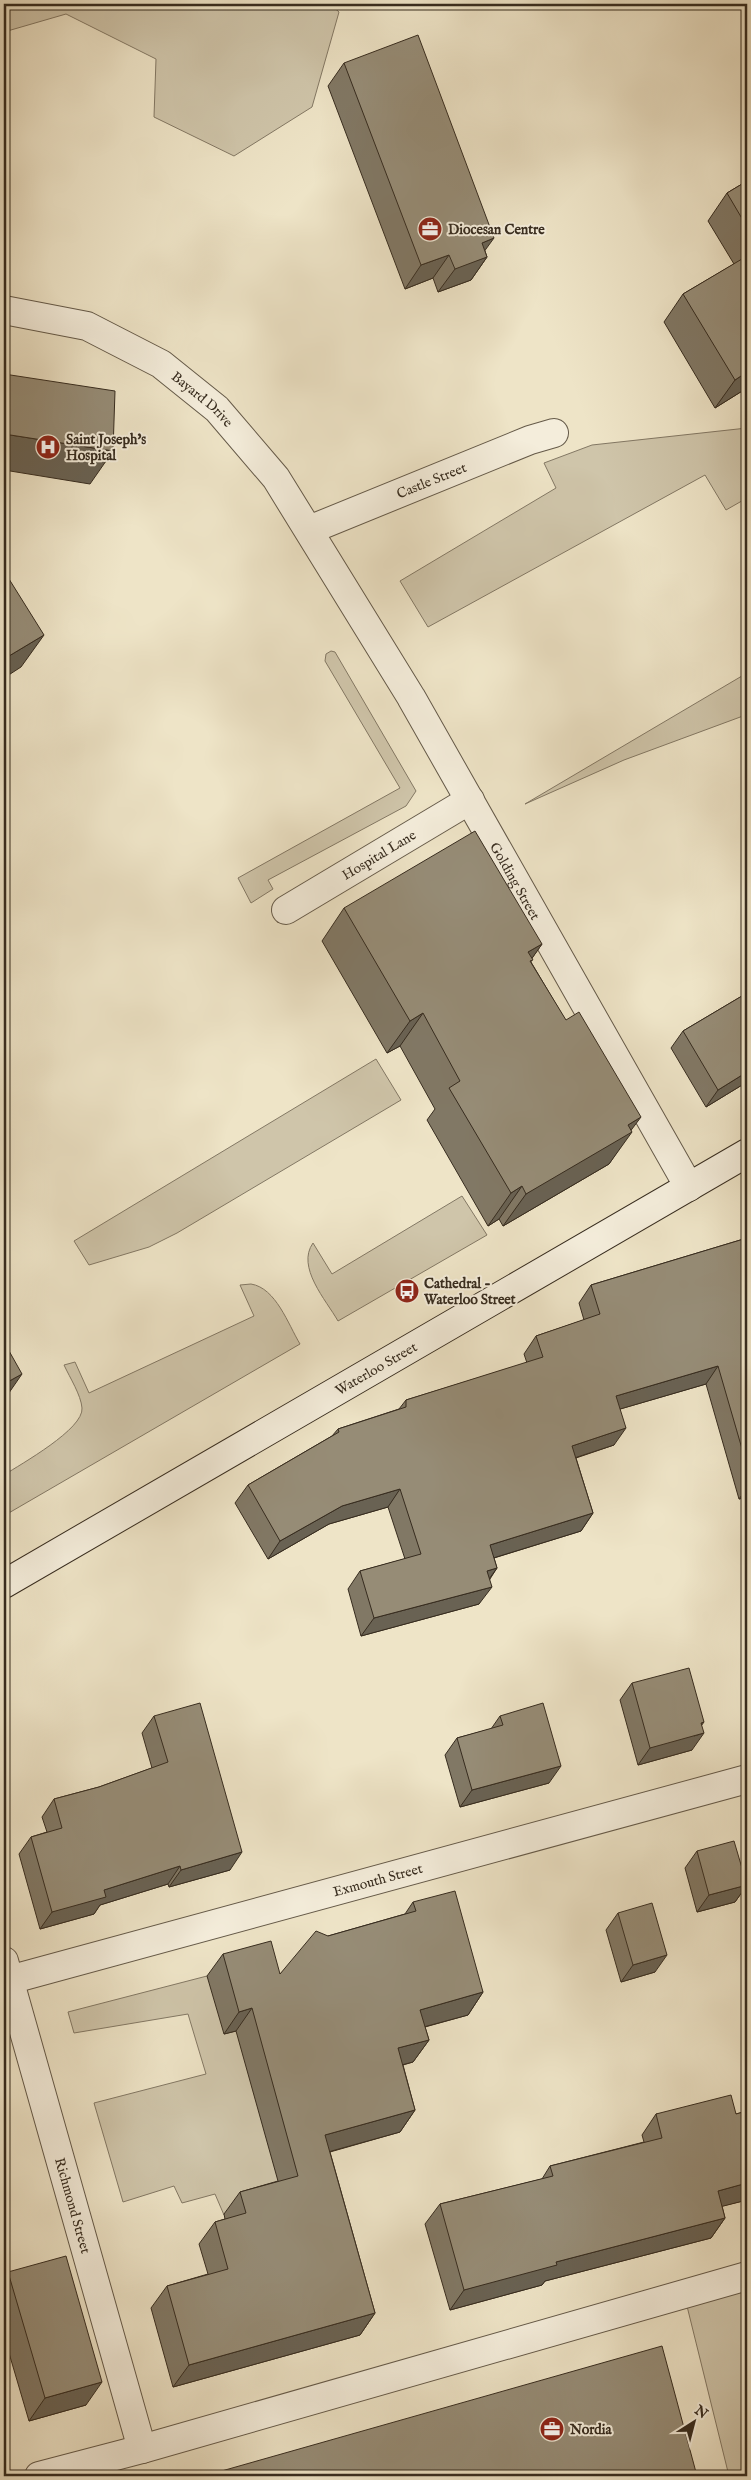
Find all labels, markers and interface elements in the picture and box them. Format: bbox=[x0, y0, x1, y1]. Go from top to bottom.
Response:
office icon: Diocesan Centre bbox=[417, 216, 443, 242]
place label: Diocesan Centre bbox=[448, 221, 545, 239]
street label: Bayard Drive bbox=[167, 368, 237, 432]
place label: Saint Joseph's Hospital bbox=[66, 431, 146, 465]
hospital icon: Saint Joseph's Hospital bbox=[35, 434, 61, 460]
street label: Castle Street bbox=[394, 459, 469, 503]
street label: Hospital Lane bbox=[339, 826, 420, 885]
street label: Golding Street bbox=[485, 839, 544, 924]
place label: Cathedral - Waterloo Street bbox=[423, 1275, 516, 1309]
bus stop icon: Cathedral - Waterloo Street bbox=[394, 1278, 420, 1304]
street label: Waterloo Street bbox=[332, 1338, 421, 1400]
street label: Exmouth Street bbox=[331, 1860, 425, 1901]
street label: Richmond Street bbox=[50, 2156, 94, 2256]
north arrow bbox=[668, 2398, 718, 2448]
text: N bbox=[690, 2401, 711, 2423]
office icon: Nordia bbox=[539, 2416, 565, 2442]
place label: Nordia bbox=[569, 2421, 613, 2439]

